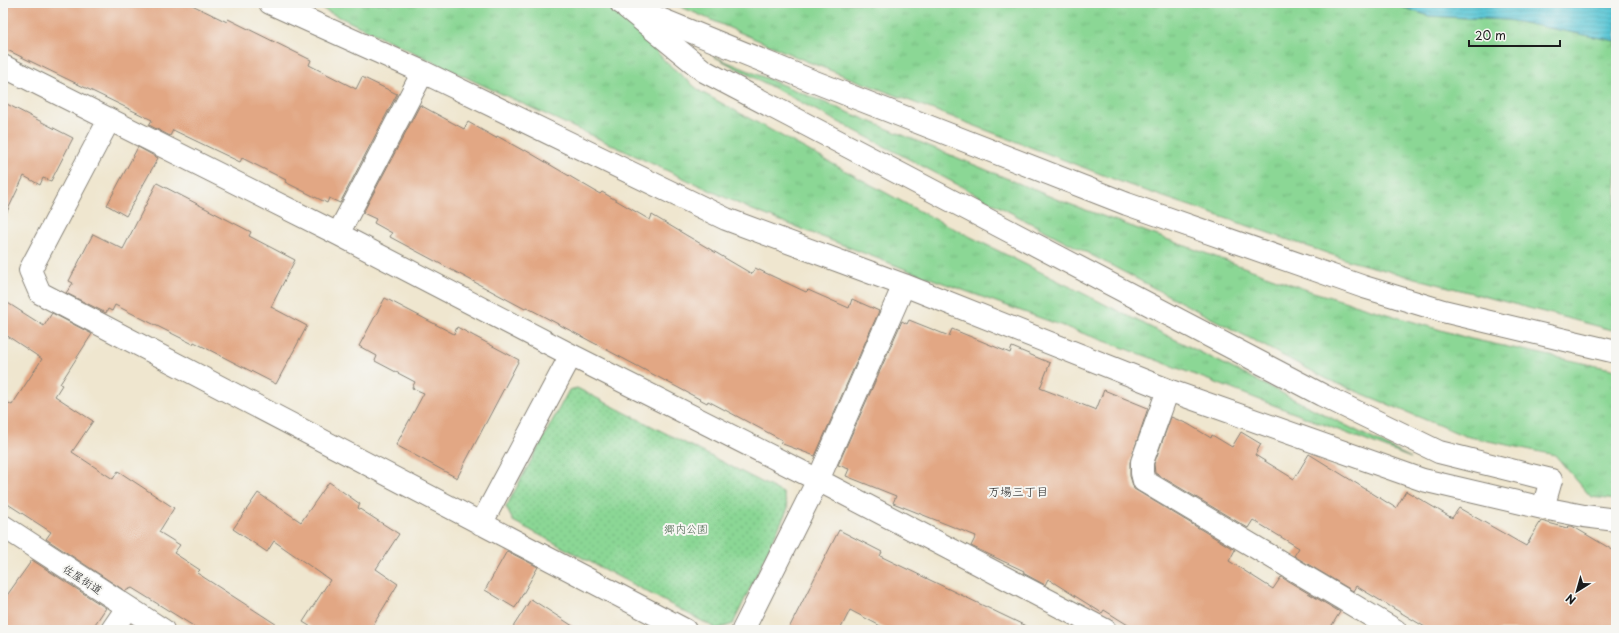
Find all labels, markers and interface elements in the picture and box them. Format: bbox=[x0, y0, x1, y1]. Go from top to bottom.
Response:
scale bar bbox=[1469, 22, 1560, 48]
text: 20 m bbox=[1475, 26, 1506, 44]
district label: 万場三丁目 bbox=[988, 482, 1048, 500]
park label: 郷内公園 bbox=[664, 520, 708, 537]
street label: 佐屋街道 bbox=[60, 560, 106, 598]
north arrow bbox=[1557, 571, 1597, 611]
text: N bbox=[1562, 590, 1579, 609]

